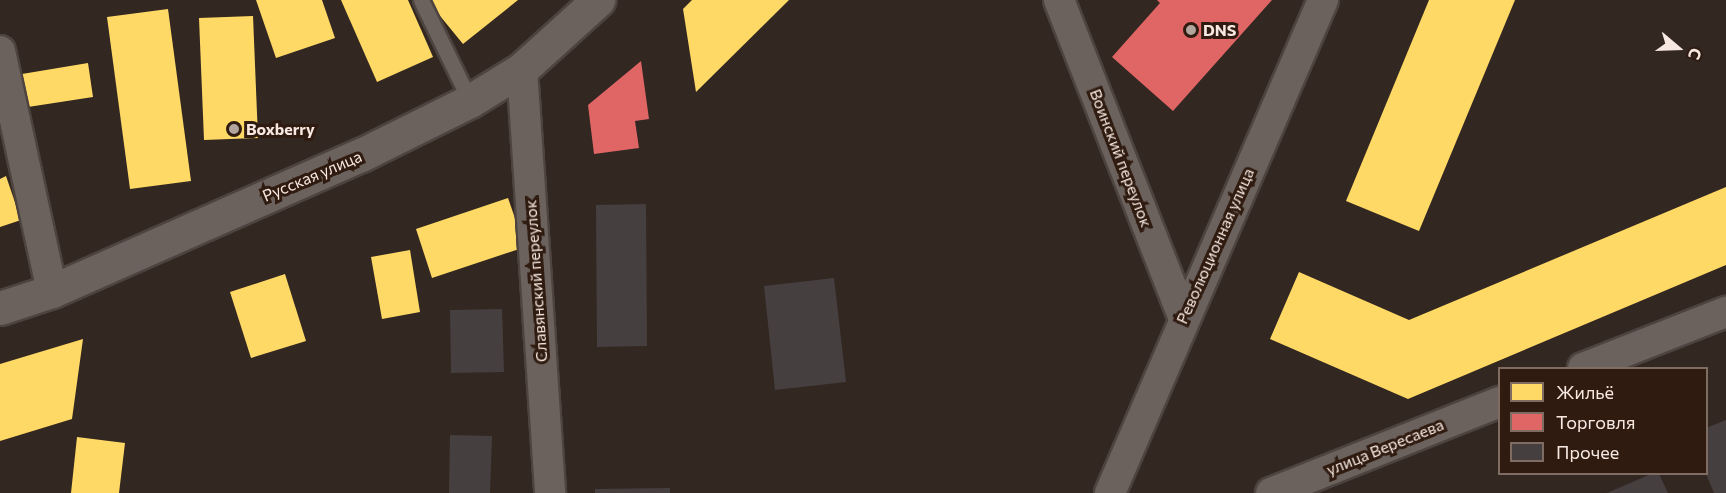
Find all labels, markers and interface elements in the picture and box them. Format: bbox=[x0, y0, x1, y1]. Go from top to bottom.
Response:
north arrow bbox=[1648, 18, 1708, 78]
place label: DNS bbox=[1203, 20, 1236, 40]
marker: DNS bbox=[1184, 23, 1198, 37]
text: С bbox=[1685, 46, 1706, 62]
street label: Воинский переулок bbox=[1086, 86, 1156, 230]
place label: Boxberry bbox=[246, 119, 315, 139]
marker: Boxberry bbox=[227, 122, 241, 136]
street label: Русская улица bbox=[259, 146, 365, 206]
street label: Революционная улица bbox=[1172, 165, 1258, 327]
street label: Славянский переулок bbox=[521, 199, 551, 363]
legend bbox=[1498, 367, 1708, 475]
text: Жильё bbox=[1556, 381, 1614, 403]
text: Торговля bbox=[1556, 411, 1635, 433]
street label: улица Вересаева bbox=[1324, 415, 1446, 479]
text: Прочее bbox=[1556, 441, 1619, 463]

